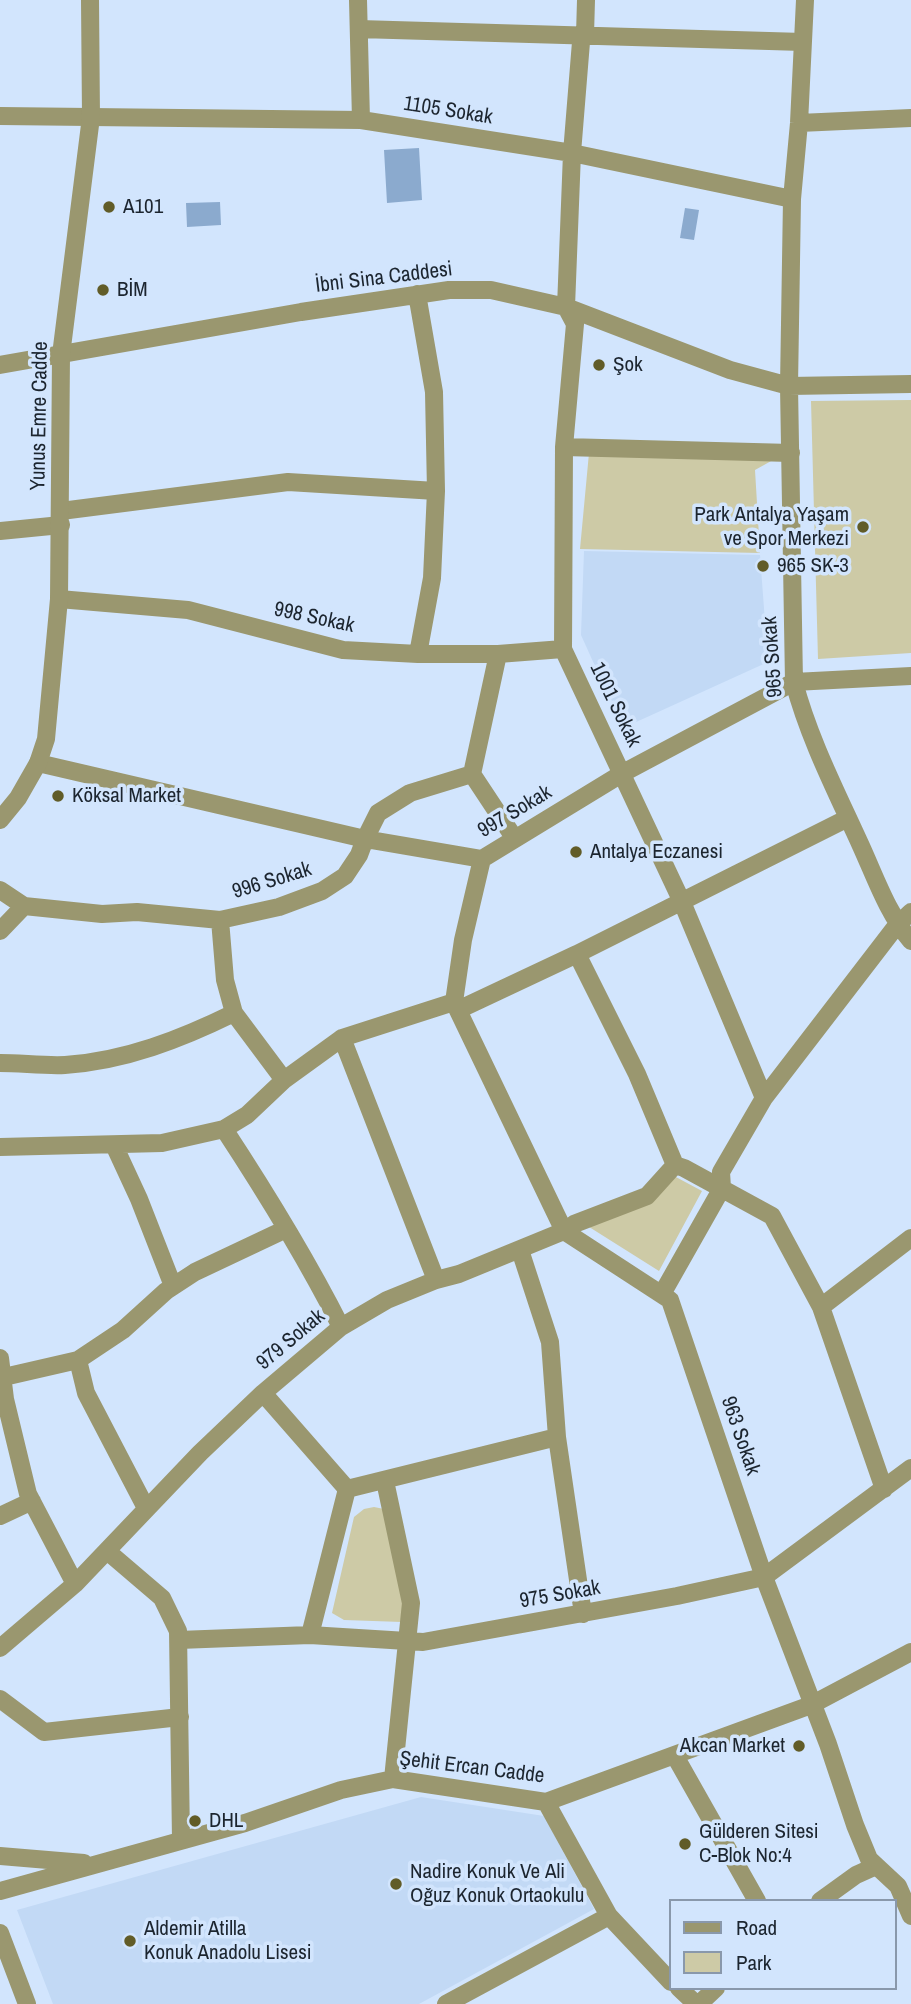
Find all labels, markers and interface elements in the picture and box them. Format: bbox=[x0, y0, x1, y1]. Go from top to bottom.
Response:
street label: 1105 Sokak bbox=[402, 92, 494, 130]
place label: A101 bbox=[123, 194, 163, 220]
marker: A101 bbox=[101, 199, 117, 215]
street label: İbni Sina Caddesi bbox=[314, 257, 454, 299]
place label: BİM bbox=[117, 277, 148, 303]
marker: BİM bbox=[95, 282, 111, 298]
street label: Yunus Emre Cadde bbox=[26, 341, 54, 491]
place label: Şok bbox=[613, 352, 643, 378]
marker: Şok bbox=[591, 357, 607, 373]
place label: Park Antalya Yaşam ve Spor Merkezi bbox=[694, 502, 849, 552]
marker: Park Antalya Yaşam ve Spor Merkezi bbox=[855, 519, 871, 535]
place label: 965 SK-3 bbox=[777, 553, 849, 579]
marker: 965 SK-3 bbox=[755, 558, 771, 574]
street label: 998 Sokak bbox=[272, 597, 356, 639]
street label: 965 Sokak bbox=[758, 616, 788, 698]
street label: 1001 Sokak bbox=[584, 659, 646, 751]
street label: 997 Sokak bbox=[474, 780, 556, 844]
place label: Köksal Market bbox=[72, 783, 181, 809]
marker: Köksal Market bbox=[50, 788, 66, 804]
place label: Antalya Eczanesi bbox=[590, 839, 723, 865]
marker: Antalya Eczanesi bbox=[568, 844, 584, 860]
street label: 996 Sokak bbox=[229, 857, 315, 905]
street label: 979 Sokak bbox=[252, 1304, 330, 1376]
street label: 963 Sokak bbox=[715, 1393, 765, 1479]
street label: 975 Sokak bbox=[518, 1576, 602, 1614]
place label: Akcan Market bbox=[680, 1733, 785, 1759]
marker: Akcan Market bbox=[791, 1738, 807, 1754]
street label: Şehit Ercan Cadde bbox=[398, 1747, 546, 1789]
place label: DHL bbox=[209, 1808, 243, 1834]
marker: DHL bbox=[187, 1813, 203, 1829]
place label: Gülderen Sitesi C-Blok No:4 bbox=[699, 1819, 819, 1869]
marker: Gülderen Sitesi C-Blok No:4 bbox=[677, 1836, 693, 1852]
place label: Nadire Konuk Ve Ali Oğuz Konuk Ortaokulu bbox=[410, 1859, 584, 1909]
marker: Nadire Konuk Ve Ali Oğuz Konuk Ortaokulu bbox=[388, 1876, 404, 1892]
legend bbox=[670, 1899, 897, 1990]
text: Road bbox=[736, 1913, 777, 1942]
place label: Aldemir Atilla Konuk Anadolu Lisesi bbox=[144, 1916, 312, 1966]
marker: Aldemir Atilla Konuk Anadolu Lisesi bbox=[122, 1933, 138, 1949]
text: Park bbox=[736, 1948, 771, 1977]

